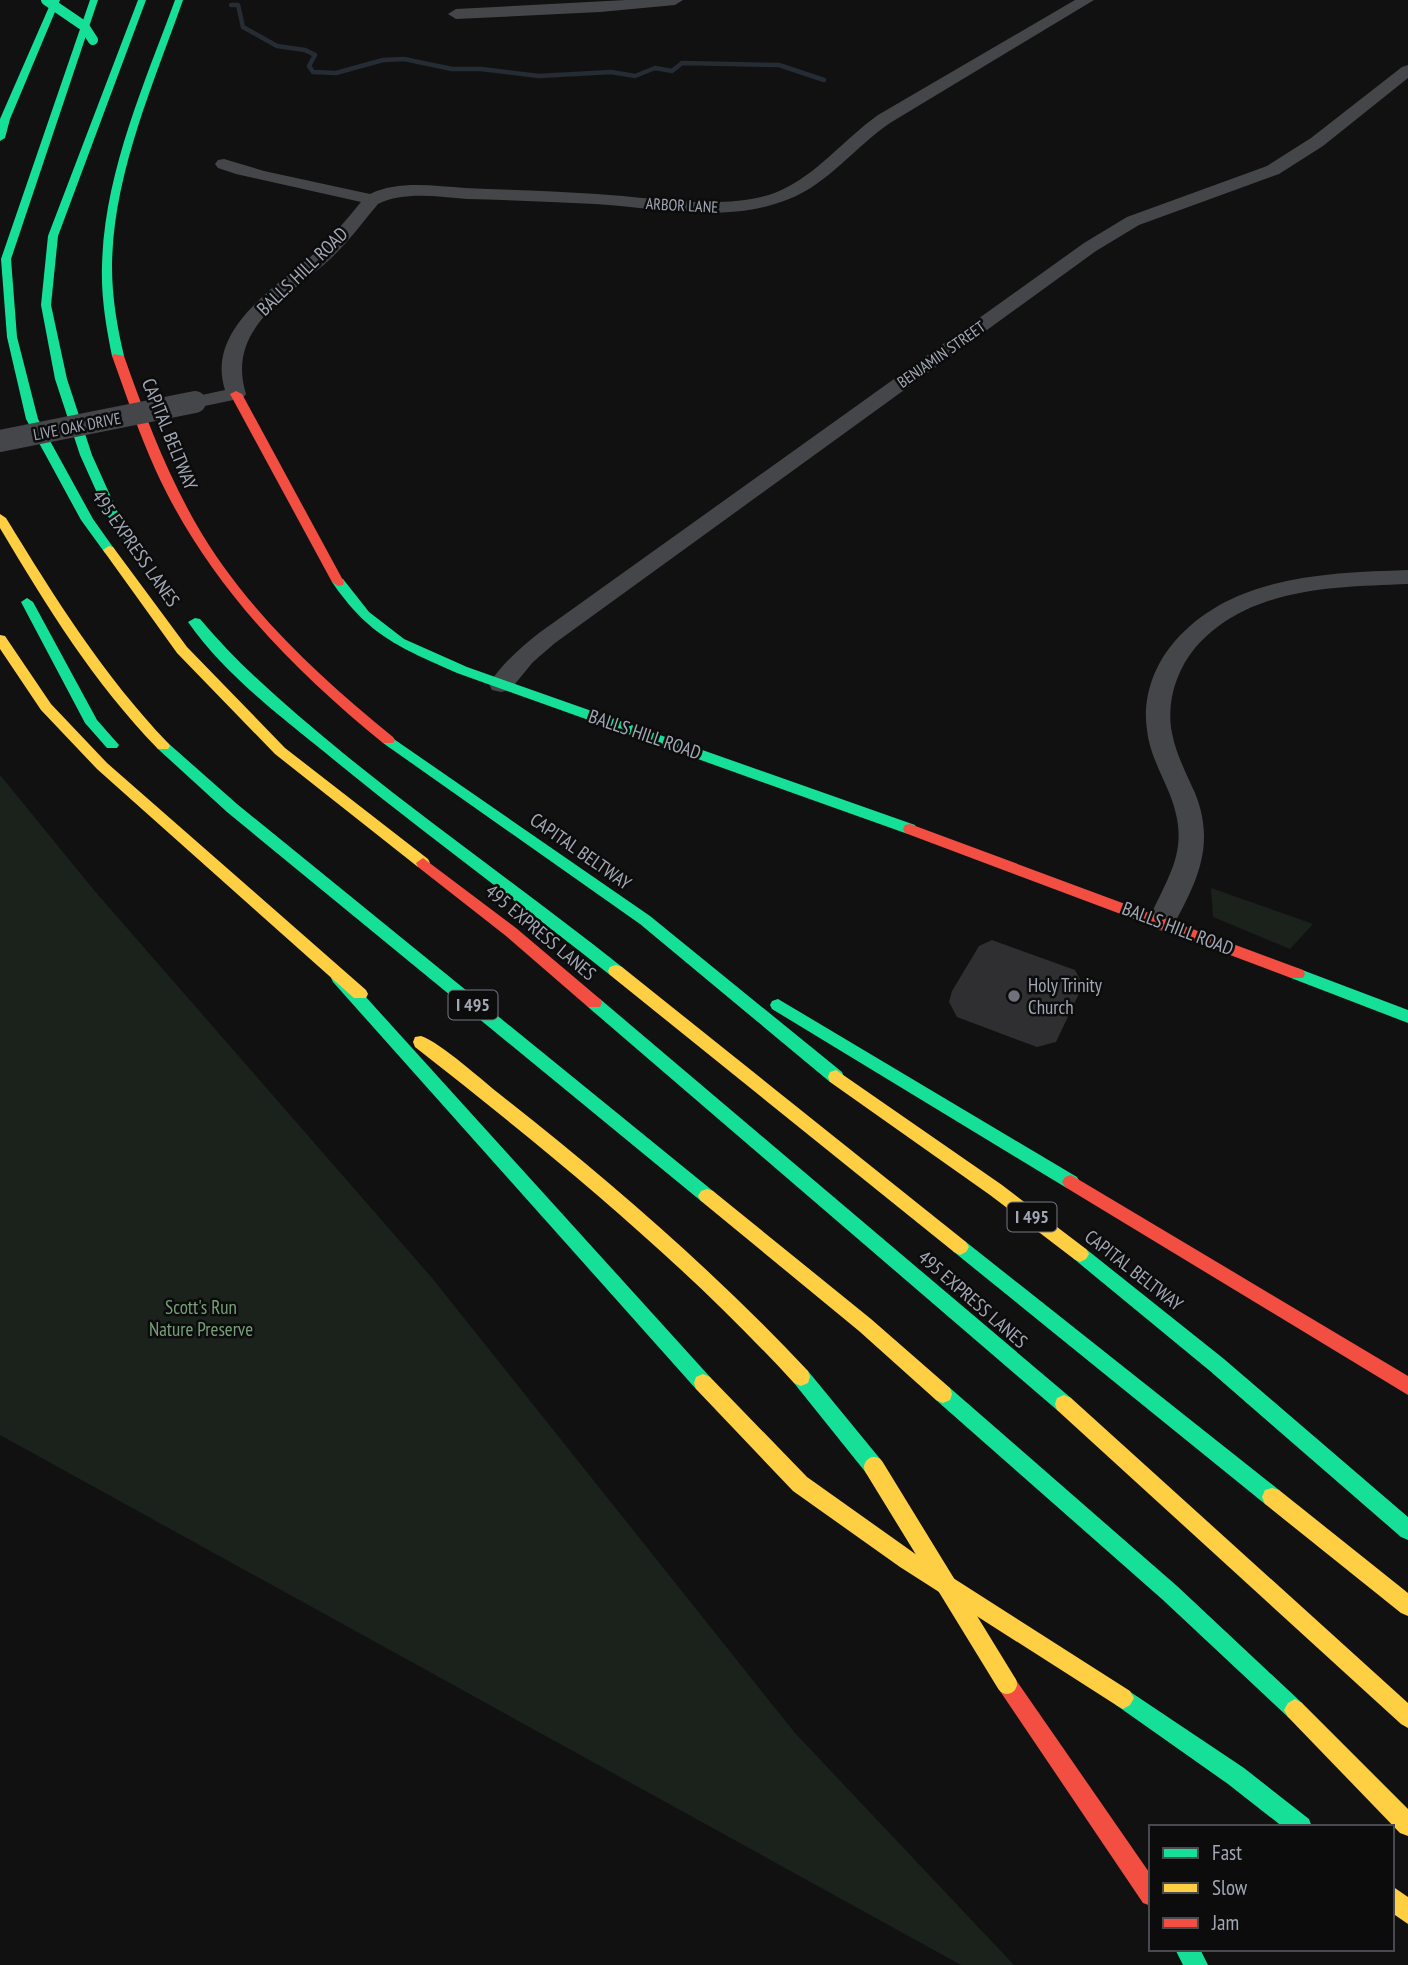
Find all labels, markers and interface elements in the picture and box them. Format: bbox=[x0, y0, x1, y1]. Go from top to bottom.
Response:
street label: ARBOR LANE bbox=[645, 193, 719, 217]
street label: BALLS HILL ROAD bbox=[252, 222, 353, 320]
street label: BENJAMIN STREET bbox=[893, 316, 989, 392]
street label: CAPITAL BELTWAY bbox=[137, 375, 203, 494]
street label: LIVE OAK DRIVE bbox=[31, 408, 123, 444]
street label: 495 EXPRESS LANES bbox=[87, 485, 185, 611]
street label: BALLS HILL ROAD bbox=[586, 704, 704, 764]
street label: CAPITAL BELTWAY bbox=[526, 807, 637, 895]
street label: 495 EXPRESS LANES bbox=[481, 879, 601, 985]
street label: BALLS HILL ROAD bbox=[1119, 896, 1237, 960]
place label: Holy Trinity Church bbox=[1028, 973, 1103, 1019]
marker: Holy Trinity Church bbox=[1006, 988, 1022, 1004]
road number: I 495 bbox=[448, 990, 498, 1020]
road number: I 495 bbox=[1007, 1202, 1056, 1232]
street label: CAPITAL BELTWAY bbox=[1080, 1224, 1188, 1316]
street label: 495 EXPRESS LANES bbox=[913, 1245, 1033, 1353]
park label: Scott's Run Nature Preserve bbox=[149, 1295, 253, 1341]
legend bbox=[1149, 1825, 1394, 1951]
text: Fast bbox=[1212, 1839, 1242, 1866]
text: Slow bbox=[1212, 1874, 1248, 1901]
text: Jam bbox=[1211, 1909, 1239, 1936]

